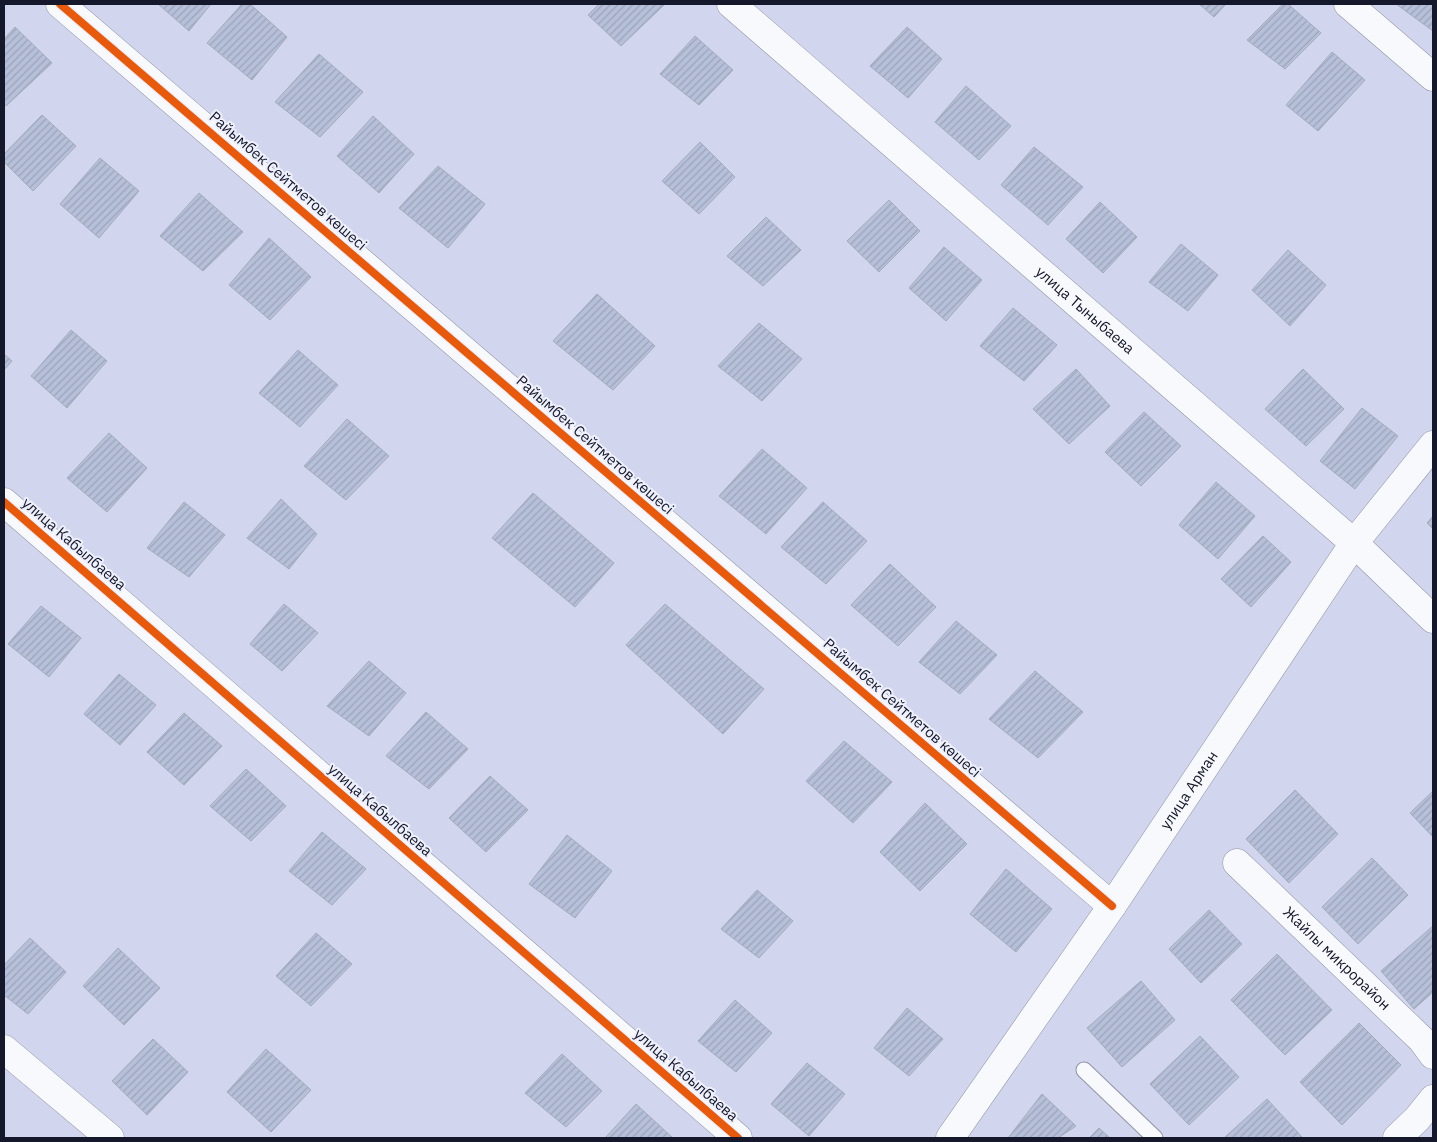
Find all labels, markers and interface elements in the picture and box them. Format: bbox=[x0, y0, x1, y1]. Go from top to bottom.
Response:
street label: Райымбек Сейтметов көшесі bbox=[206, 107, 371, 254]
street label: улица Тыныбаева bbox=[1032, 262, 1139, 358]
street label: Райымбек Сейтметов көшесі bbox=[513, 371, 678, 518]
street label: улица Кабылбаева bbox=[18, 493, 130, 594]
street label: Райымбек Сейтметов көшесі bbox=[820, 634, 985, 781]
street label: улица Арман bbox=[1156, 747, 1222, 833]
street label: улица Кабылбаева bbox=[324, 759, 436, 860]
street label: Жайлы микрорайон bbox=[1279, 902, 1395, 1014]
street label: улица Кабылбаева bbox=[630, 1024, 742, 1125]

